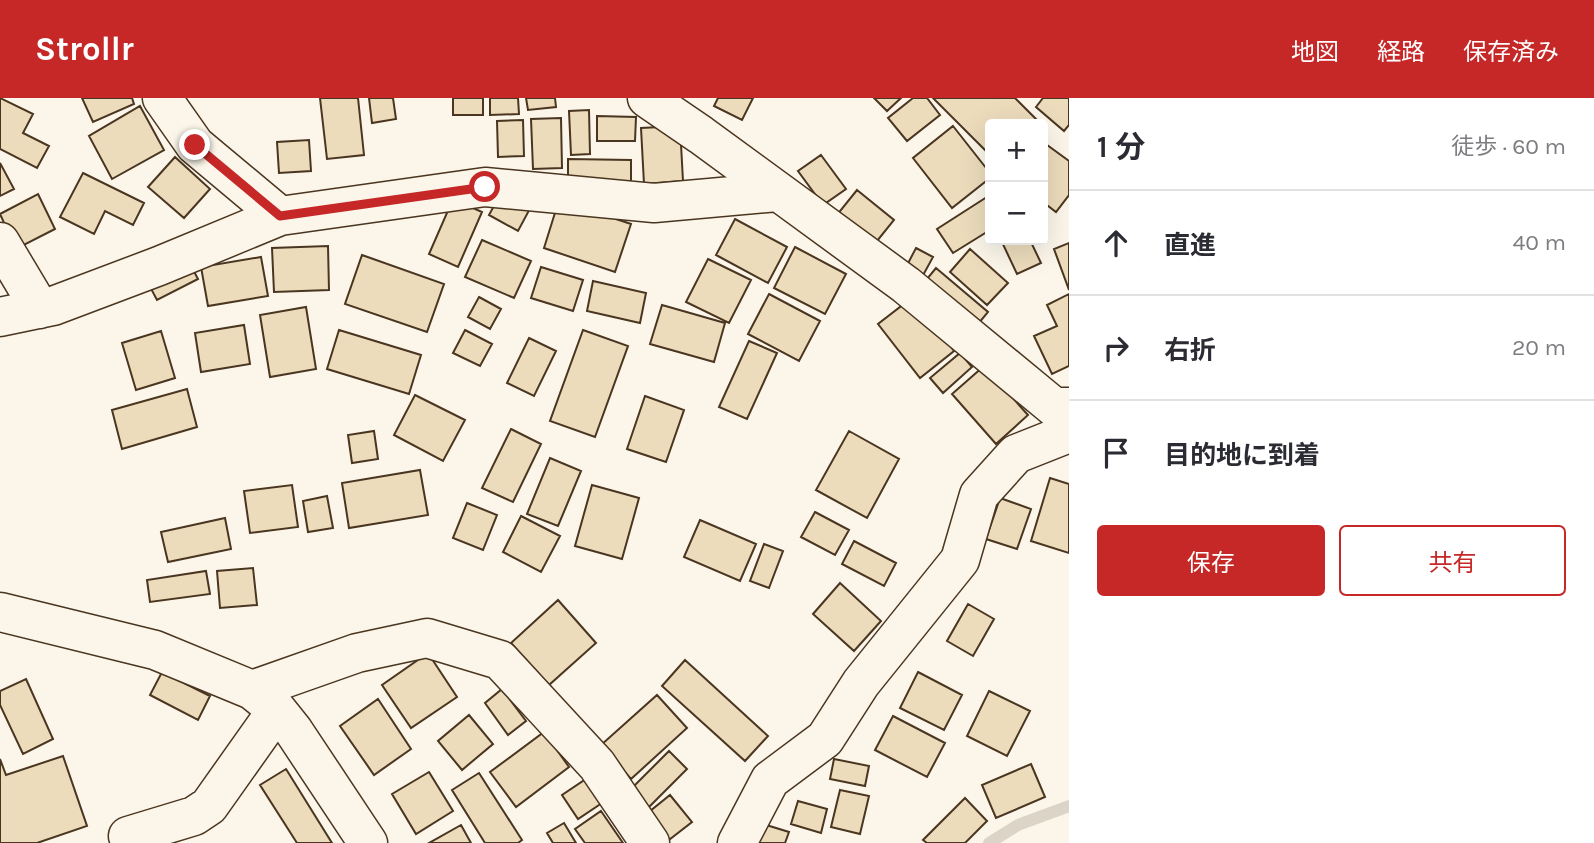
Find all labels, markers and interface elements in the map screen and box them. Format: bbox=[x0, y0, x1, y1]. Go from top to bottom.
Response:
text: Strollr bbox=[35, 30, 134, 68]
text: 地図 bbox=[1291, 38, 1339, 66]
text: 経路 bbox=[1377, 38, 1425, 66]
text: 保存済み bbox=[1463, 38, 1559, 66]
map controls bbox=[985, 119, 1048, 245]
button: + bbox=[985, 119, 1048, 182]
route end bbox=[179, 129, 210, 160]
text: 1 分 bbox=[1097, 129, 1145, 165]
text: 徒歩 · 60 m bbox=[1451, 133, 1566, 160]
route start bbox=[469, 171, 500, 202]
button: − bbox=[985, 182, 1048, 245]
icon: ahead bbox=[1097, 224, 1135, 262]
text: 40 m bbox=[1513, 229, 1566, 256]
text: 直進 bbox=[1164, 230, 1216, 261]
icon: right bbox=[1097, 329, 1135, 367]
text: 20 m bbox=[1512, 334, 1566, 361]
text: 右折 bbox=[1164, 335, 1216, 366]
icon: arrive bbox=[1097, 434, 1135, 472]
text: 目的地に到着 bbox=[1164, 440, 1320, 471]
button: 保存 bbox=[1097, 525, 1325, 596]
button: 共有 bbox=[1339, 525, 1566, 596]

